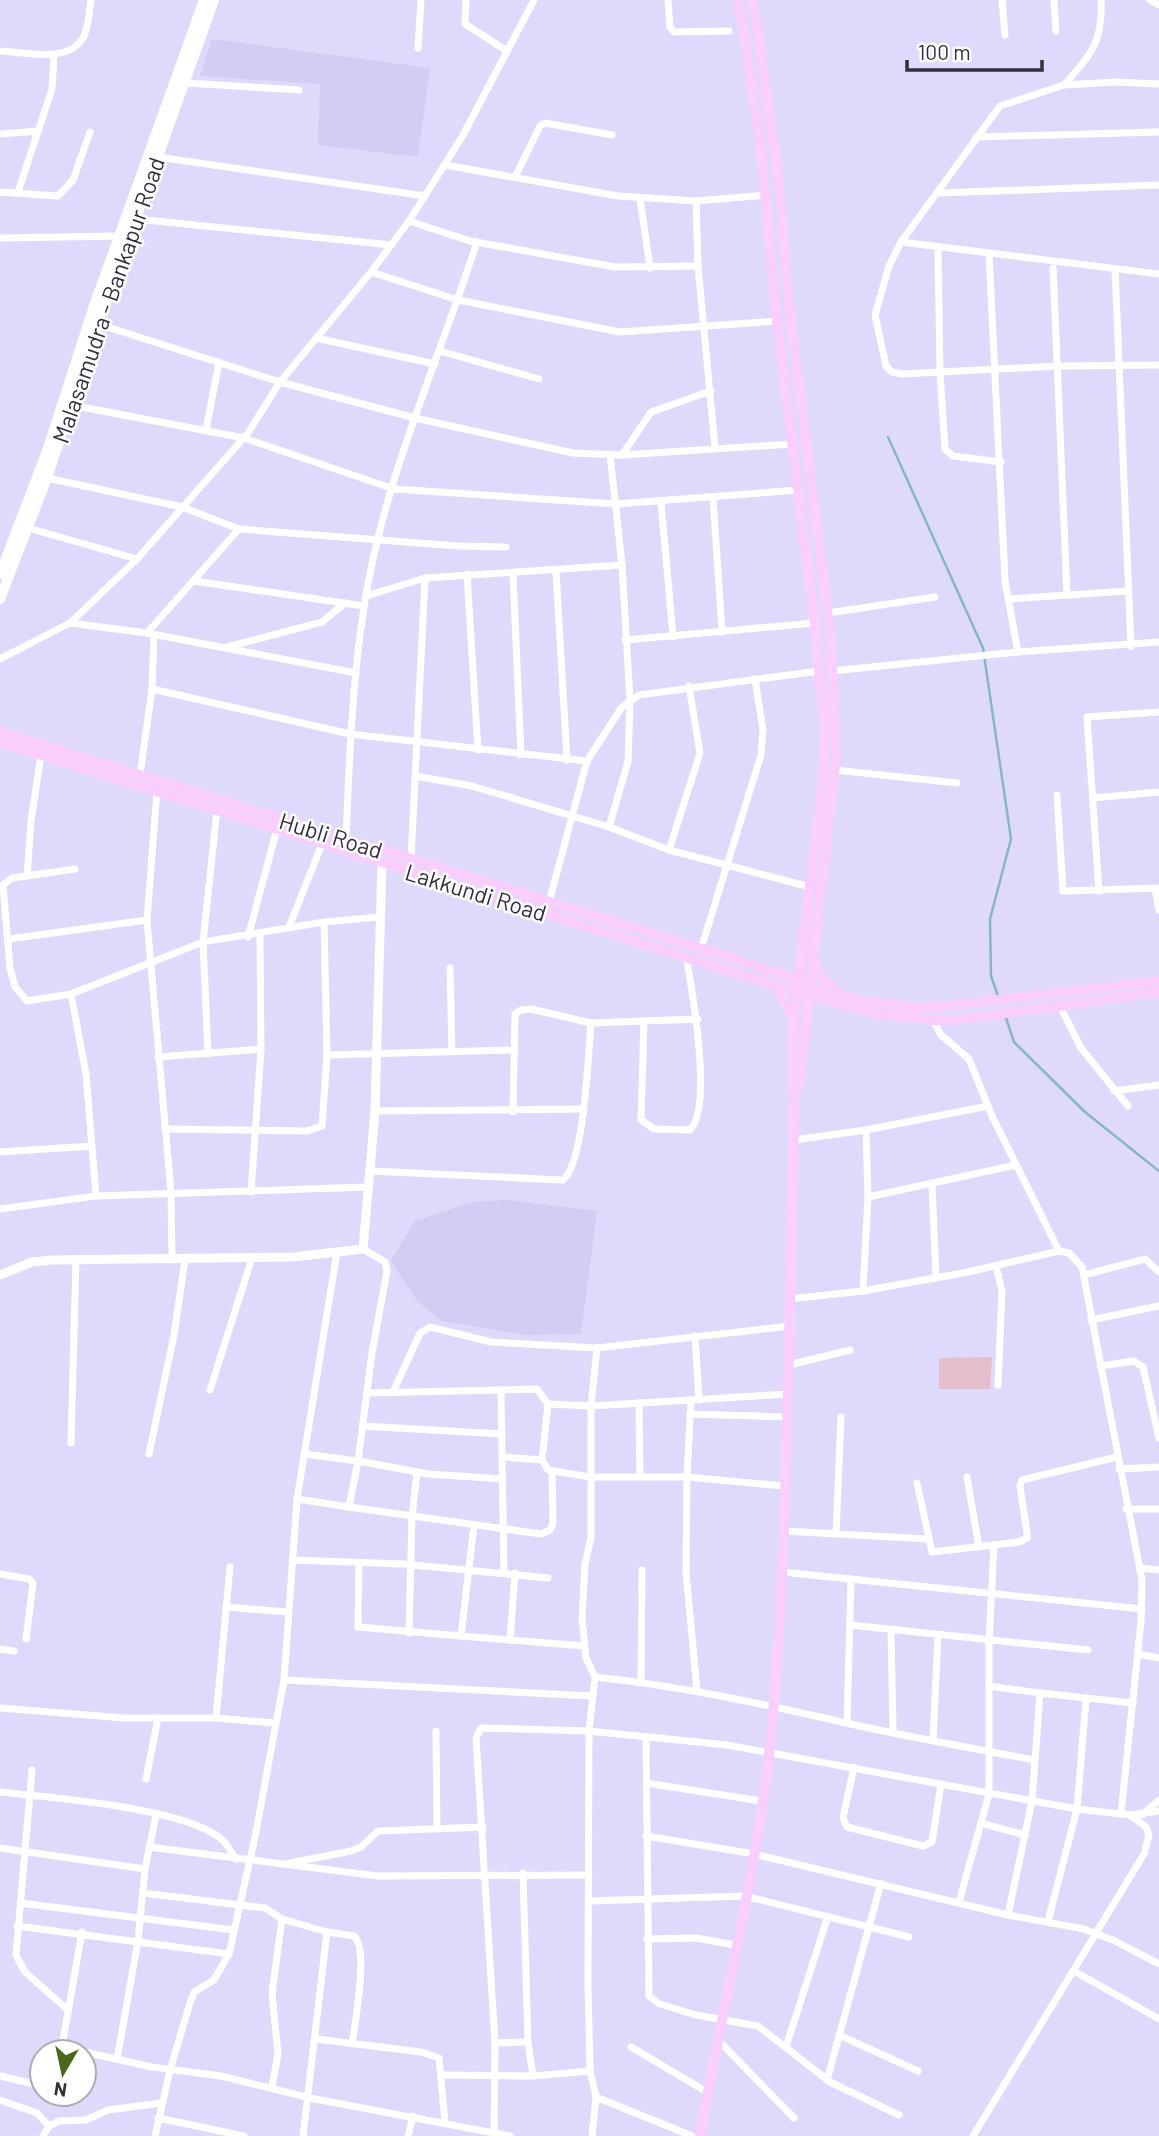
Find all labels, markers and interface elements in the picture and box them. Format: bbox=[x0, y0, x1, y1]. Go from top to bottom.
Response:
scale bar bbox=[907, 28, 1042, 72]
text: 100 m bbox=[918, 39, 971, 64]
street label: Malasamudra - Bankapur Road bbox=[46, 153, 170, 447]
street label: Hubli Road bbox=[276, 806, 386, 864]
street label: Lakkundi Road bbox=[402, 857, 550, 927]
north arrow bbox=[28, 2038, 98, 2108]
text: N bbox=[52, 2078, 68, 2103]

